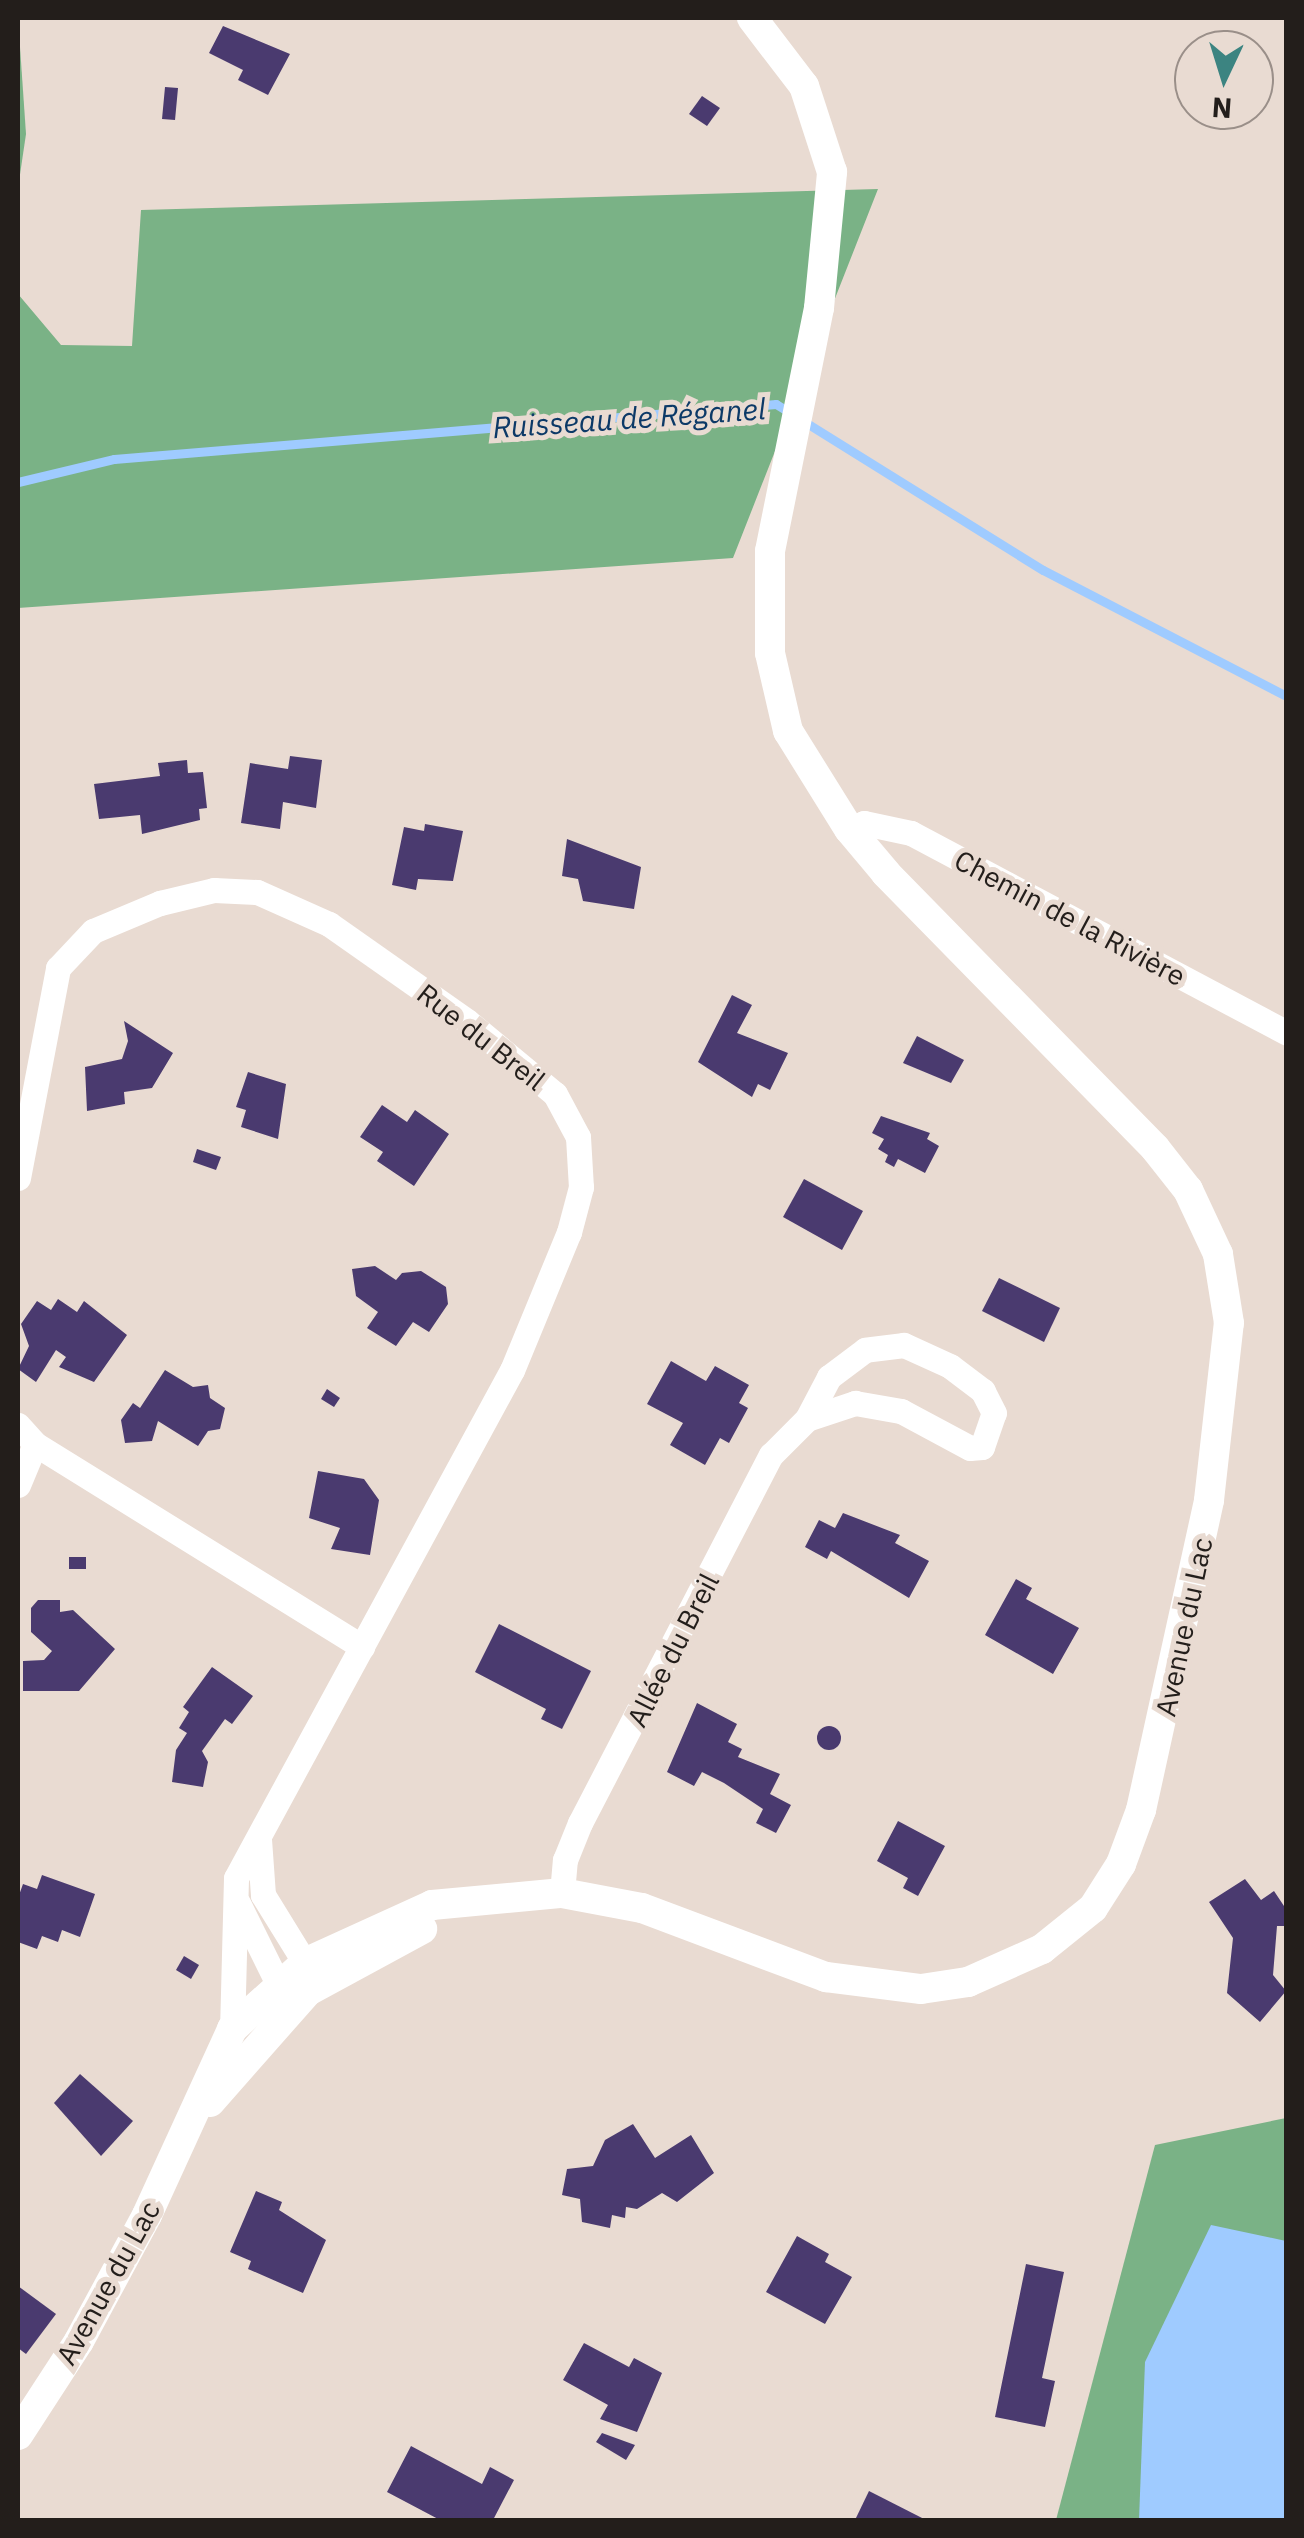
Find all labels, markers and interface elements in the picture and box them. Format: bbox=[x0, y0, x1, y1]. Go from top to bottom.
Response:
north arrow bbox=[1174, 30, 1274, 130]
text: N bbox=[1211, 89, 1233, 128]
water label: Ruisseau de Réganel bbox=[491, 390, 767, 446]
street label: Chemin de la Rivière bbox=[949, 843, 1191, 993]
street label: Rue du Breil bbox=[410, 977, 552, 1097]
street label: Avenue du Lac bbox=[1149, 1535, 1219, 1719]
street label: Allée du Breil bbox=[620, 1568, 726, 1732]
street label: Avenue du Lac bbox=[49, 2195, 167, 2371]

